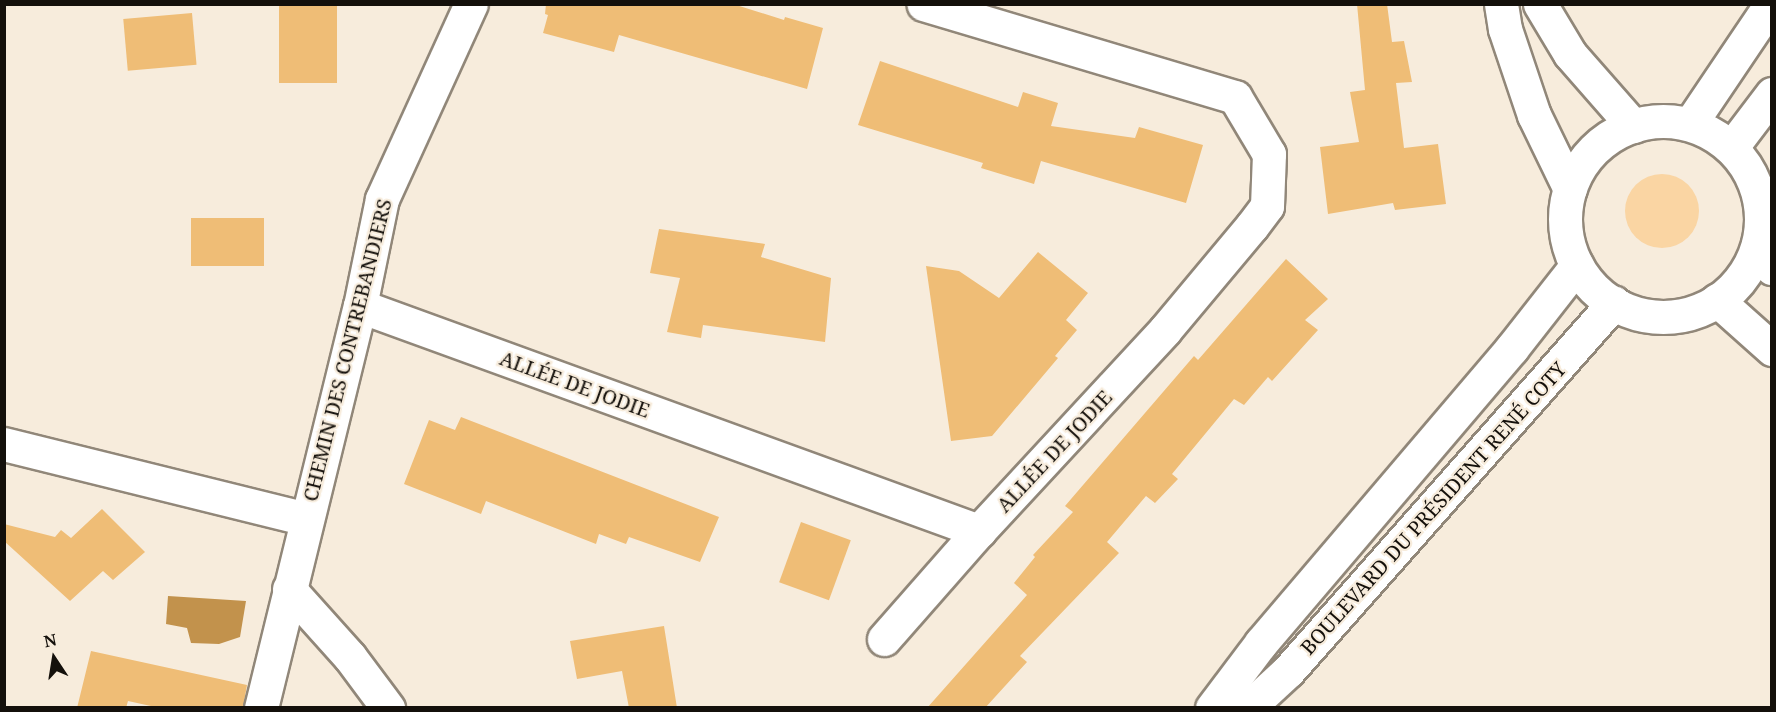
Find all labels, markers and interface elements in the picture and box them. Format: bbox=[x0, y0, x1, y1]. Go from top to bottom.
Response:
street label: CHEMIN DES CONTREBANDIERS bbox=[298, 196, 396, 504]
street label: ALLÉE DE JODIE bbox=[497, 346, 653, 422]
street label: BOULEVARD DU PRÉSIDENT RENÉ COTY bbox=[1295, 357, 1571, 659]
street label: ALLÉE DE JODIE bbox=[991, 385, 1117, 517]
north arrow bbox=[24, 628, 84, 688]
text: N bbox=[42, 628, 59, 652]

